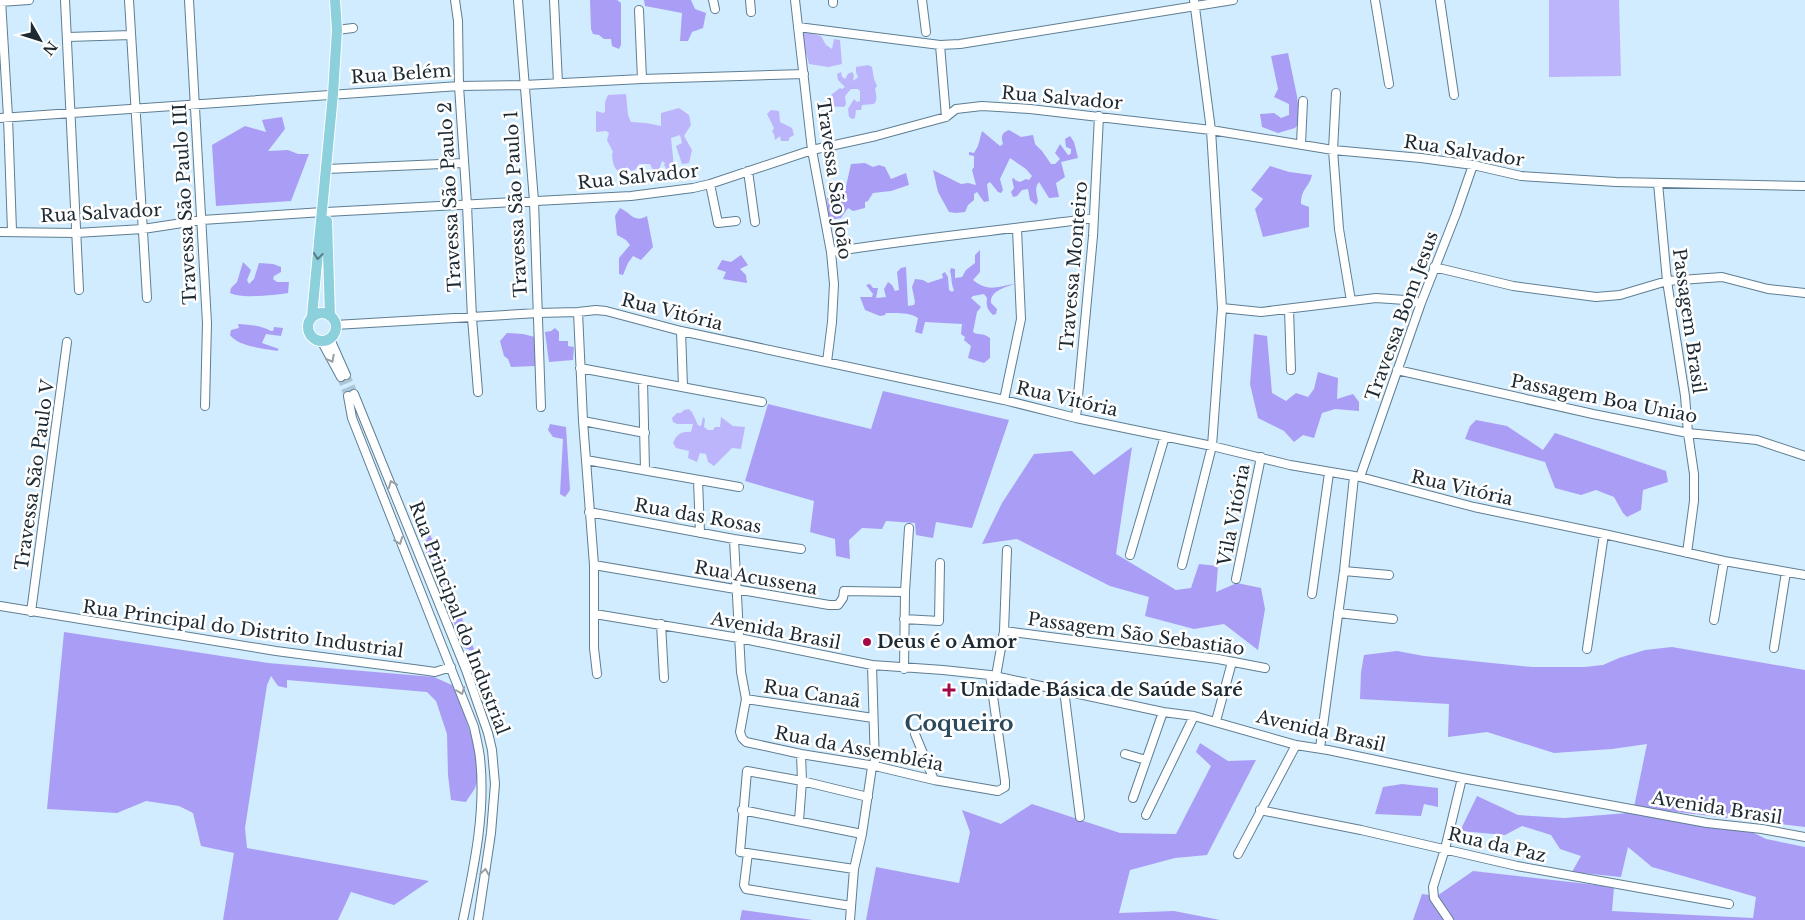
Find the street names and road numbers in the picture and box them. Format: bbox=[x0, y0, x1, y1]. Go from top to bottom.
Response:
street label: Rua Belém bbox=[350, 60, 452, 88]
street label: Rua Salvador bbox=[1000, 82, 1124, 114]
street label: Travessa São João bbox=[812, 97, 856, 261]
street label: Travessa São Paulo 2 bbox=[434, 101, 466, 293]
street label: Travessa São Paulo III bbox=[169, 103, 201, 305]
street label: Travessa São Paulo 1 bbox=[500, 110, 532, 298]
street label: Rua Salvador bbox=[1402, 131, 1526, 171]
street label: Rua Salvador bbox=[576, 160, 700, 194]
street label: Travessa Monteiro bbox=[1056, 180, 1092, 352]
street label: Rua Salvador bbox=[40, 199, 163, 227]
street label: Travessa Bom Jesus bbox=[1361, 228, 1443, 404]
street label: Passagem Brasil bbox=[1668, 247, 1710, 395]
street label: Rua Vitória bbox=[619, 289, 725, 335]
street label: Passagem Boa Uniao bbox=[1509, 370, 1699, 428]
street label: Travessa São Paulo V bbox=[11, 377, 59, 572]
street label: Rua Vitória bbox=[1014, 377, 1120, 421]
street label: Vila Vitória bbox=[1213, 462, 1255, 569]
street label: Rua Vitória bbox=[1409, 466, 1515, 510]
street label: Rua das Rosas bbox=[633, 494, 763, 538]
street label: Rua Principal do Industrial bbox=[404, 498, 514, 738]
street label: Rua Acussena bbox=[693, 556, 819, 600]
street label: Rua Principal do Distrito Industrial bbox=[81, 596, 405, 662]
street label: Avenida Brasil bbox=[708, 607, 843, 654]
street label: Passagem São Sebastião bbox=[1026, 608, 1246, 660]
street label: Rua Canaã bbox=[762, 675, 862, 713]
street label: Avenida Brasil bbox=[1253, 705, 1388, 757]
street label: Rua da Assembléia bbox=[773, 722, 945, 776]
street label: Avenida Brasil bbox=[1649, 787, 1784, 829]
street label: Rua da Paz bbox=[1446, 823, 1548, 867]

